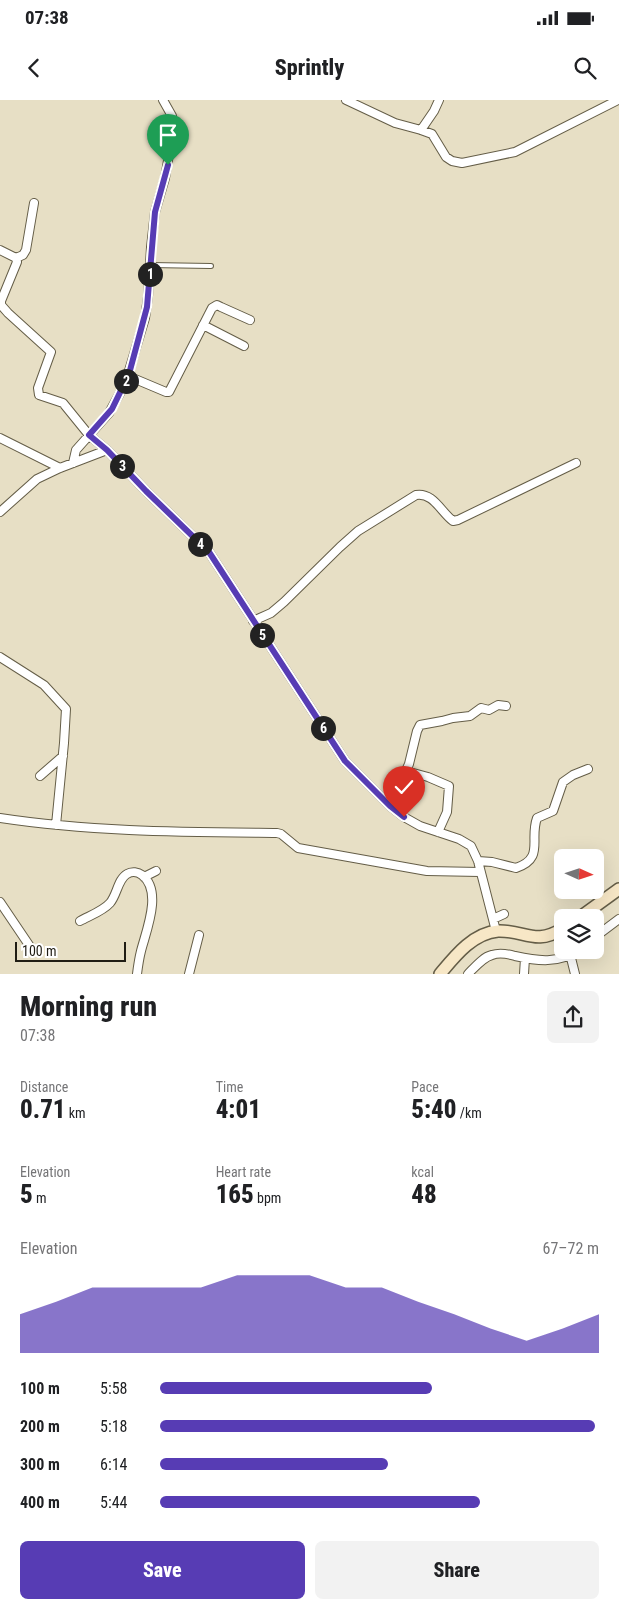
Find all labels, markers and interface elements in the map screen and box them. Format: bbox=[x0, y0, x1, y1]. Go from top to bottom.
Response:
text: 07:38 bbox=[25, 6, 69, 29]
icon: back bbox=[20, 54, 48, 82]
icon: search bbox=[571, 54, 599, 82]
text: Sprintly bbox=[275, 55, 344, 80]
pin bbox=[147, 114, 189, 165]
icon: arrive bbox=[154, 121, 182, 149]
pin: 1 bbox=[138, 262, 162, 286]
text: 1 bbox=[147, 266, 154, 282]
pin: 2 bbox=[114, 368, 138, 394]
text: 2 bbox=[123, 373, 130, 389]
pin: 3 bbox=[110, 454, 134, 478]
text: 3 bbox=[119, 458, 126, 474]
pin: 4 bbox=[188, 532, 212, 556]
text: 4 bbox=[197, 536, 204, 552]
pin: 5 bbox=[250, 622, 274, 648]
text: 5 bbox=[259, 627, 266, 643]
pin: 6 bbox=[310, 716, 336, 740]
text: 6 bbox=[320, 720, 327, 736]
pin bbox=[383, 766, 425, 817]
icon: check bbox=[390, 773, 418, 801]
north arrow bbox=[554, 849, 604, 899]
map controls bbox=[554, 849, 604, 959]
button: layers bbox=[554, 909, 604, 959]
scale bar bbox=[15, 939, 126, 962]
text: 100 m bbox=[22, 943, 57, 959]
text: Morning run bbox=[20, 990, 157, 1023]
button: share bbox=[547, 991, 599, 1043]
text: 07:38 bbox=[20, 1026, 55, 1045]
text: Distance bbox=[20, 1079, 68, 1095]
text: Time bbox=[216, 1079, 243, 1095]
text: Pace bbox=[411, 1079, 439, 1095]
text: 0.71 bbox=[20, 1095, 66, 1124]
text: 4:01 bbox=[216, 1095, 261, 1124]
text: 5:40 bbox=[411, 1095, 457, 1124]
text: km bbox=[66, 1105, 86, 1121]
text: /km bbox=[457, 1105, 482, 1121]
text: Elevation bbox=[20, 1164, 70, 1180]
text: Heart rate bbox=[216, 1164, 271, 1180]
text: kcal bbox=[411, 1164, 434, 1180]
text: 5 bbox=[20, 1180, 33, 1209]
text: 165 bbox=[216, 1180, 254, 1209]
text: 48 bbox=[411, 1180, 437, 1209]
text: m bbox=[33, 1190, 46, 1206]
text: bpm bbox=[254, 1190, 281, 1206]
text: Elevation bbox=[20, 1239, 78, 1258]
text: 67–72 m bbox=[543, 1239, 599, 1258]
text: 100 m bbox=[20, 1379, 60, 1398]
text: 5:58 bbox=[100, 1379, 127, 1398]
text: 200 m bbox=[20, 1417, 60, 1436]
text: 5:18 bbox=[100, 1417, 127, 1436]
text: 300 m bbox=[20, 1455, 60, 1474]
text: 6:14 bbox=[100, 1455, 127, 1474]
text: 400 m bbox=[20, 1493, 60, 1512]
text: 5:44 bbox=[100, 1493, 127, 1512]
button: Save bbox=[20, 1541, 305, 1599]
button: Share bbox=[315, 1541, 599, 1599]

